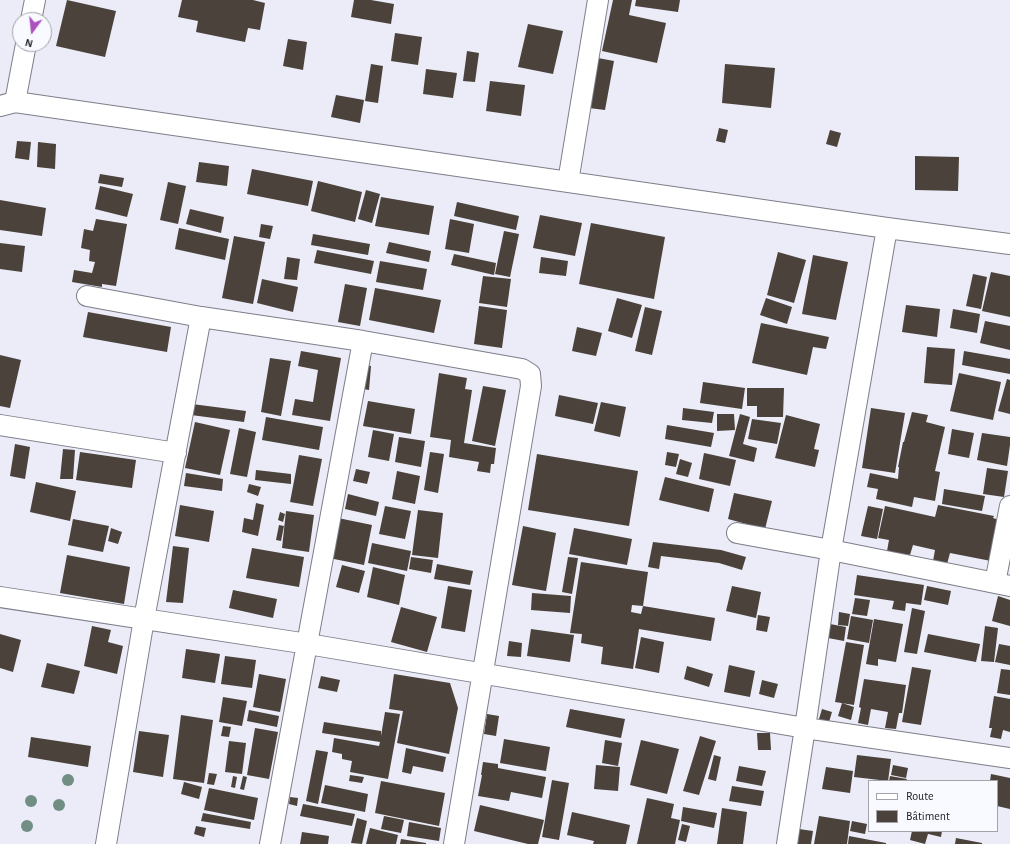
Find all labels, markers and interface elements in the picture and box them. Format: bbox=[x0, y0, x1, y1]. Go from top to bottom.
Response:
north arrow bbox=[12, 12, 52, 52]
text: N bbox=[24, 37, 34, 49]
legend bbox=[868, 780, 998, 832]
text: Route bbox=[906, 790, 933, 802]
text: Bâtiment bbox=[906, 810, 950, 822]

